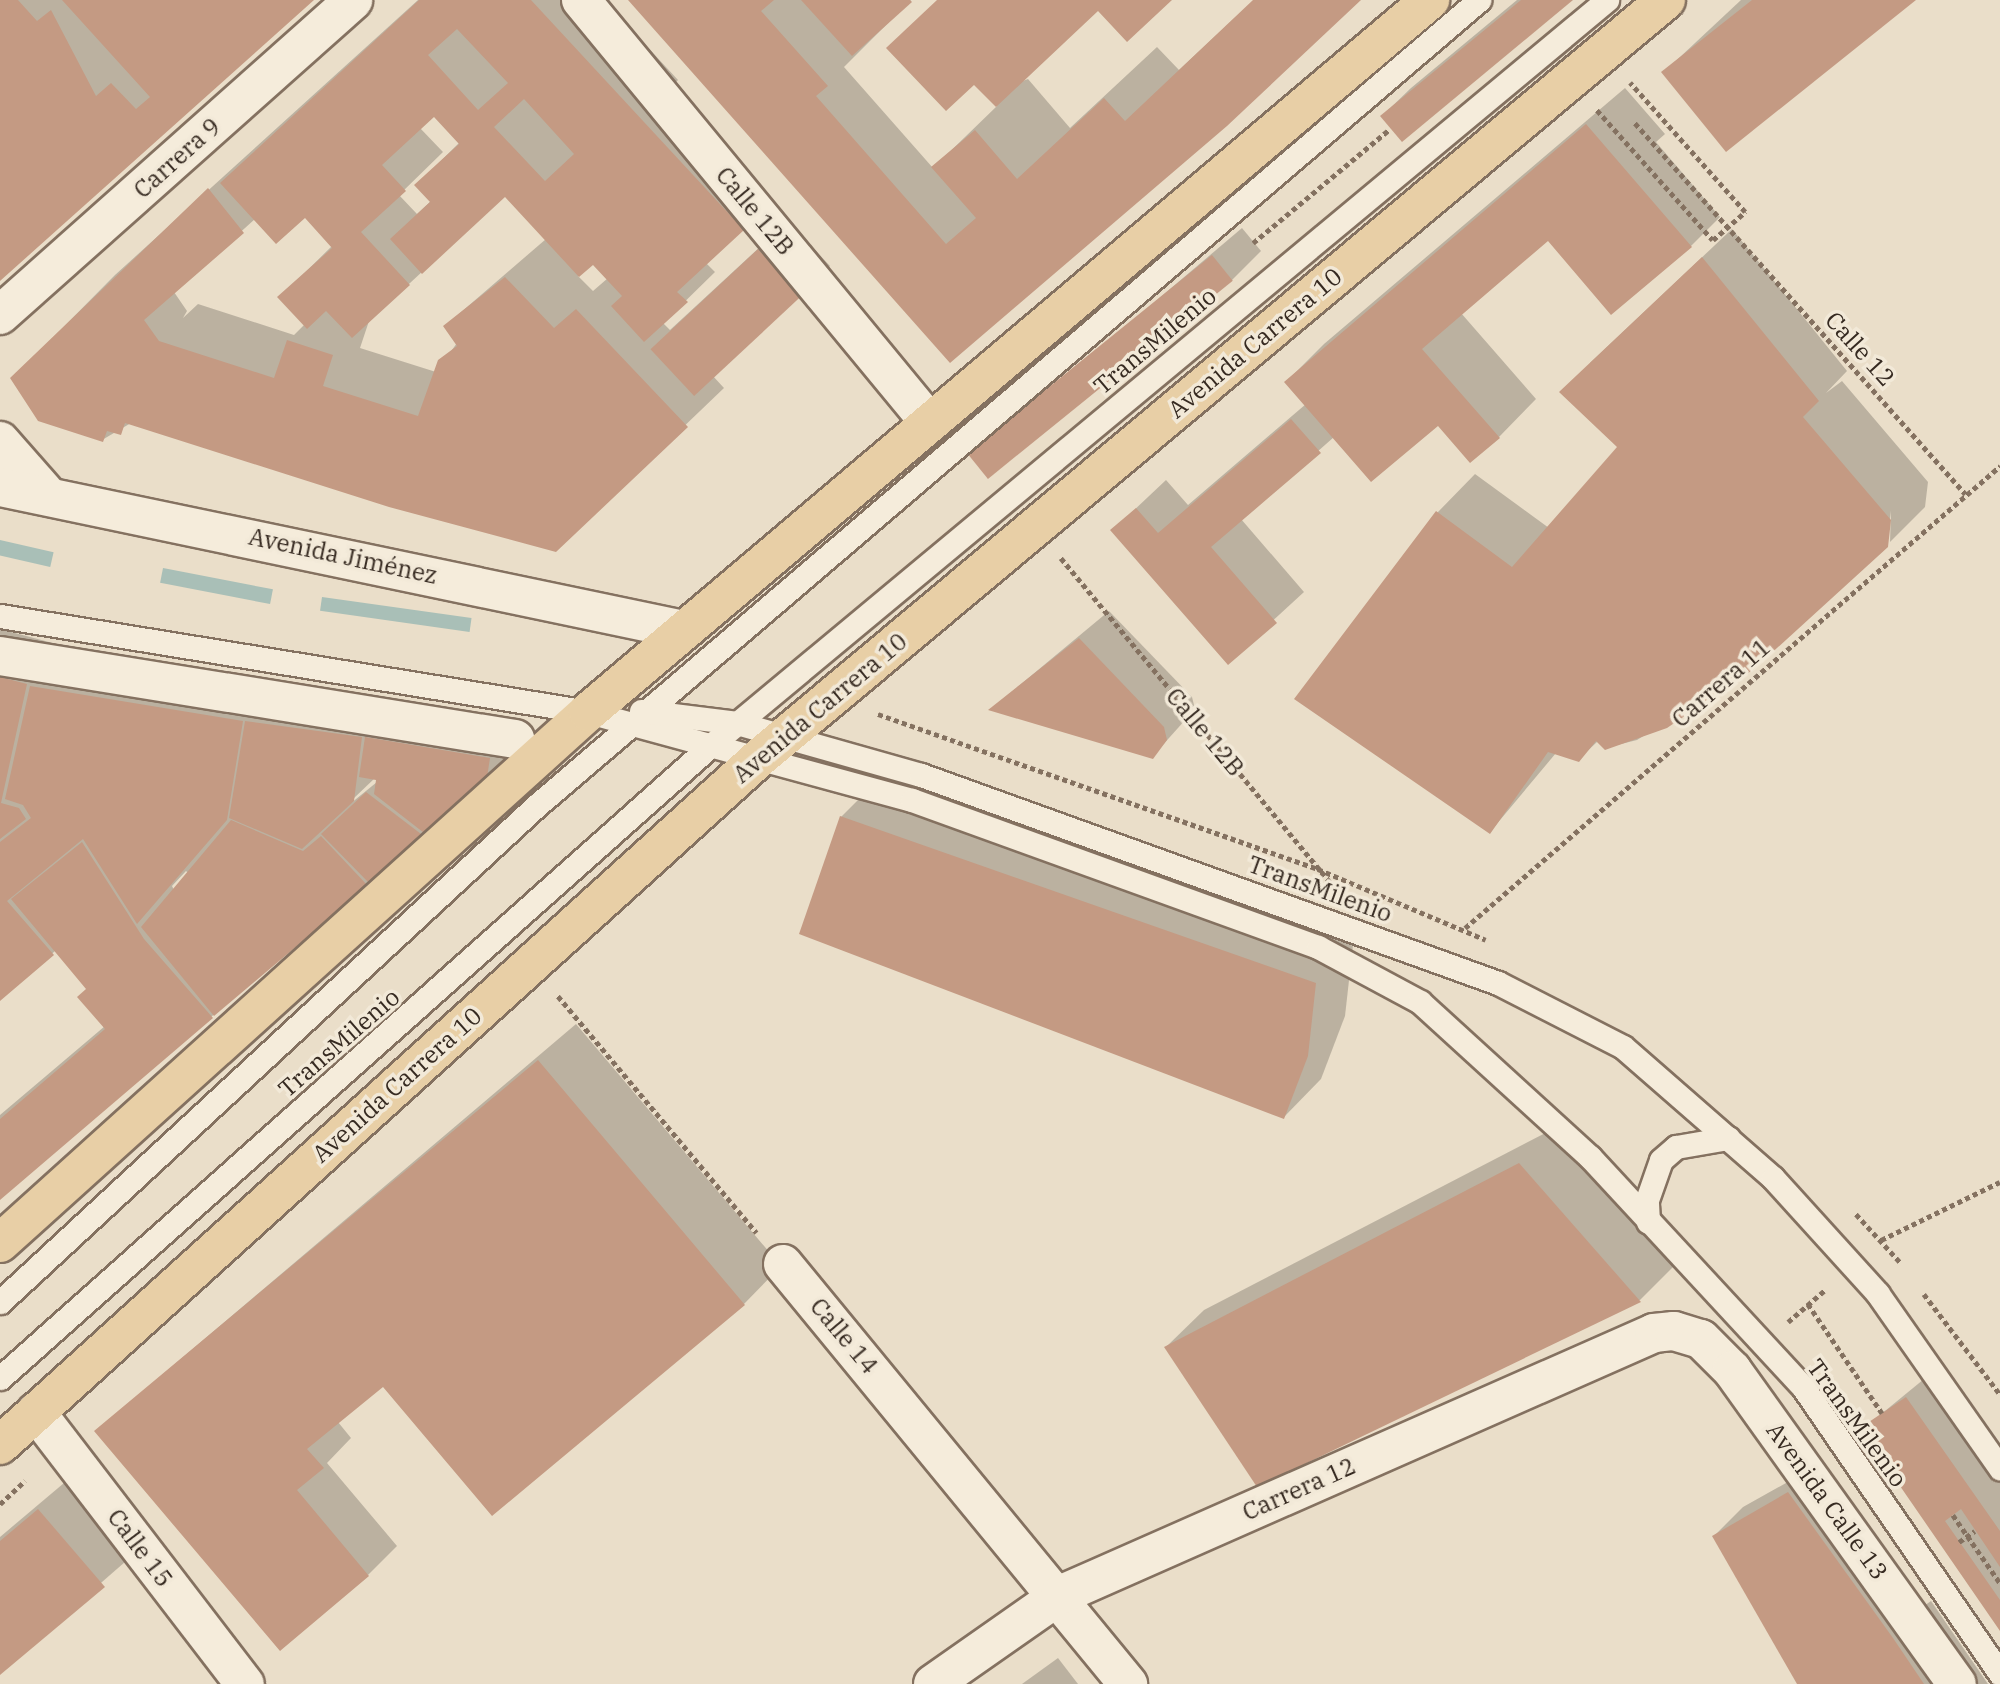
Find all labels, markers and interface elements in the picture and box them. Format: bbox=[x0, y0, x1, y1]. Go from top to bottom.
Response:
street label: Carrera 9 bbox=[128, 112, 226, 204]
street label: Calle 12B bbox=[710, 161, 800, 261]
street label: Avenida Carrera 10 bbox=[1162, 262, 1348, 424]
street label: TransMilenio bbox=[1088, 281, 1222, 401]
street label: Calle 12 bbox=[1819, 306, 1901, 392]
street label: Avenida Jiménez bbox=[246, 522, 440, 590]
street label: Avenida Carrera 10 bbox=[727, 627, 913, 789]
street label: Carrera 11 bbox=[1666, 633, 1776, 733]
street label: Calle 12B bbox=[1160, 682, 1250, 782]
street label: TransMilenio bbox=[1244, 850, 1396, 928]
street label: TransMilenio bbox=[273, 983, 405, 1103]
street label: Avenida Carrera 10 bbox=[306, 1001, 488, 1169]
street label: Calle 14 bbox=[804, 1292, 884, 1380]
street label: TransMilenio bbox=[1801, 1353, 1913, 1493]
street label: Avenida Calle 13 bbox=[1760, 1417, 1894, 1585]
street label: Carrera 12 bbox=[1238, 1451, 1360, 1527]
street label: Calle 15 bbox=[101, 1503, 179, 1593]

